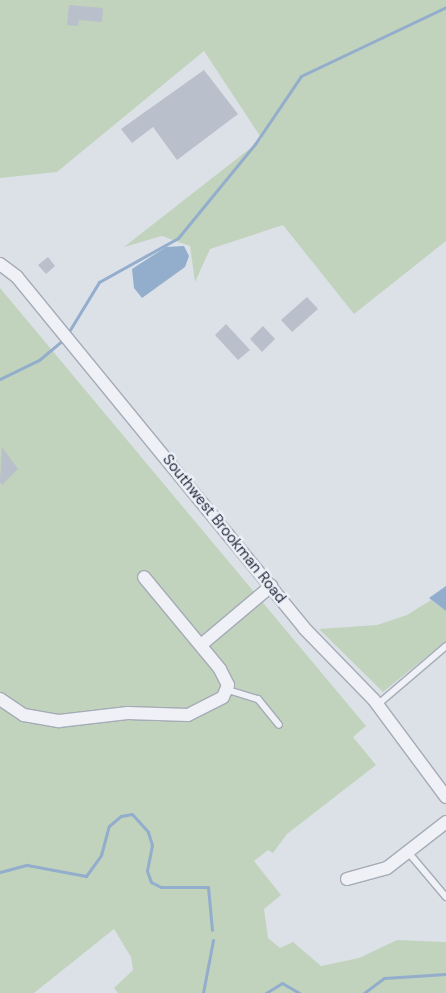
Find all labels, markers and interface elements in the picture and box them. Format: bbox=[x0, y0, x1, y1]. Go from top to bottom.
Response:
street label: Southwest Brookman Road bbox=[158, 451, 290, 607]

